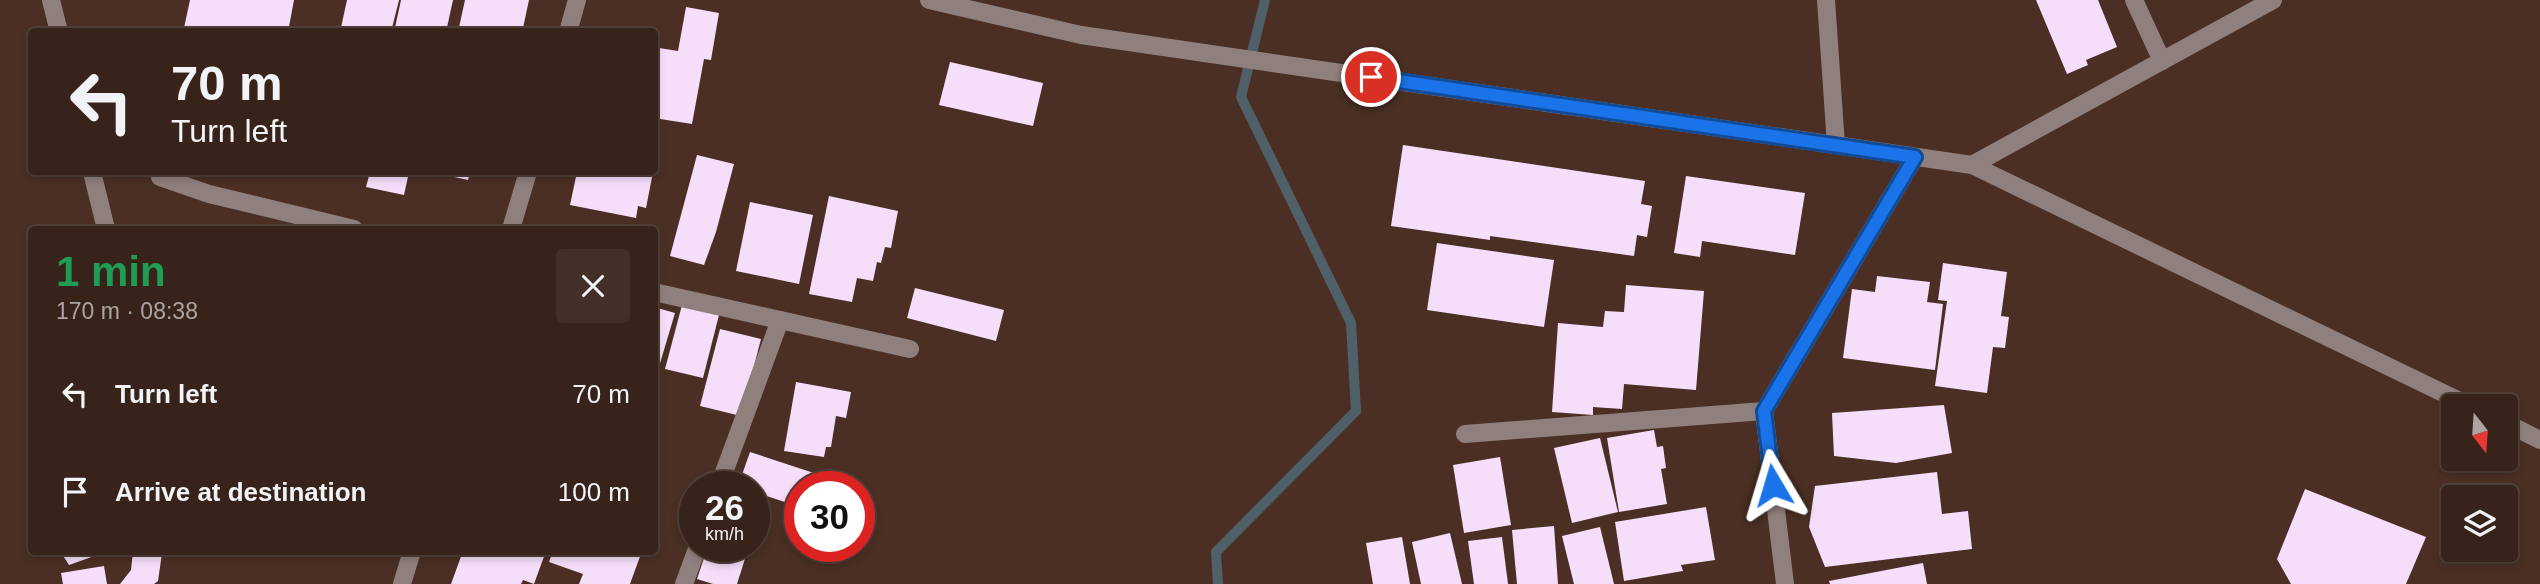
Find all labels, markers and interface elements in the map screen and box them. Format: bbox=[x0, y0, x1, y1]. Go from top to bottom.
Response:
pin bbox=[1341, 47, 1401, 107]
icon: left bbox=[56, 56, 147, 147]
text: 70 m bbox=[171, 56, 283, 110]
icon: arrive bbox=[1352, 58, 1390, 96]
text: Turn left bbox=[171, 113, 287, 149]
text: 1 min bbox=[56, 248, 166, 295]
button: close bbox=[556, 249, 630, 323]
text: 170 m · 08:38 bbox=[56, 298, 198, 324]
icon: left bbox=[56, 375, 94, 413]
text: Turn left bbox=[115, 379, 217, 409]
text: 70 m bbox=[572, 379, 630, 409]
north arrow bbox=[2441, 394, 2518, 471]
map controls bbox=[2441, 394, 2518, 562]
position arrow bbox=[1736, 448, 1810, 522]
speed limit sign: 30 bbox=[784, 471, 875, 562]
icon: arrive bbox=[56, 473, 94, 511]
text: Arrive at destination bbox=[115, 477, 366, 507]
text: 100 m bbox=[558, 477, 630, 507]
button: layers bbox=[2441, 485, 2518, 562]
text: 26 bbox=[705, 488, 744, 527]
text: km/h bbox=[705, 524, 744, 544]

